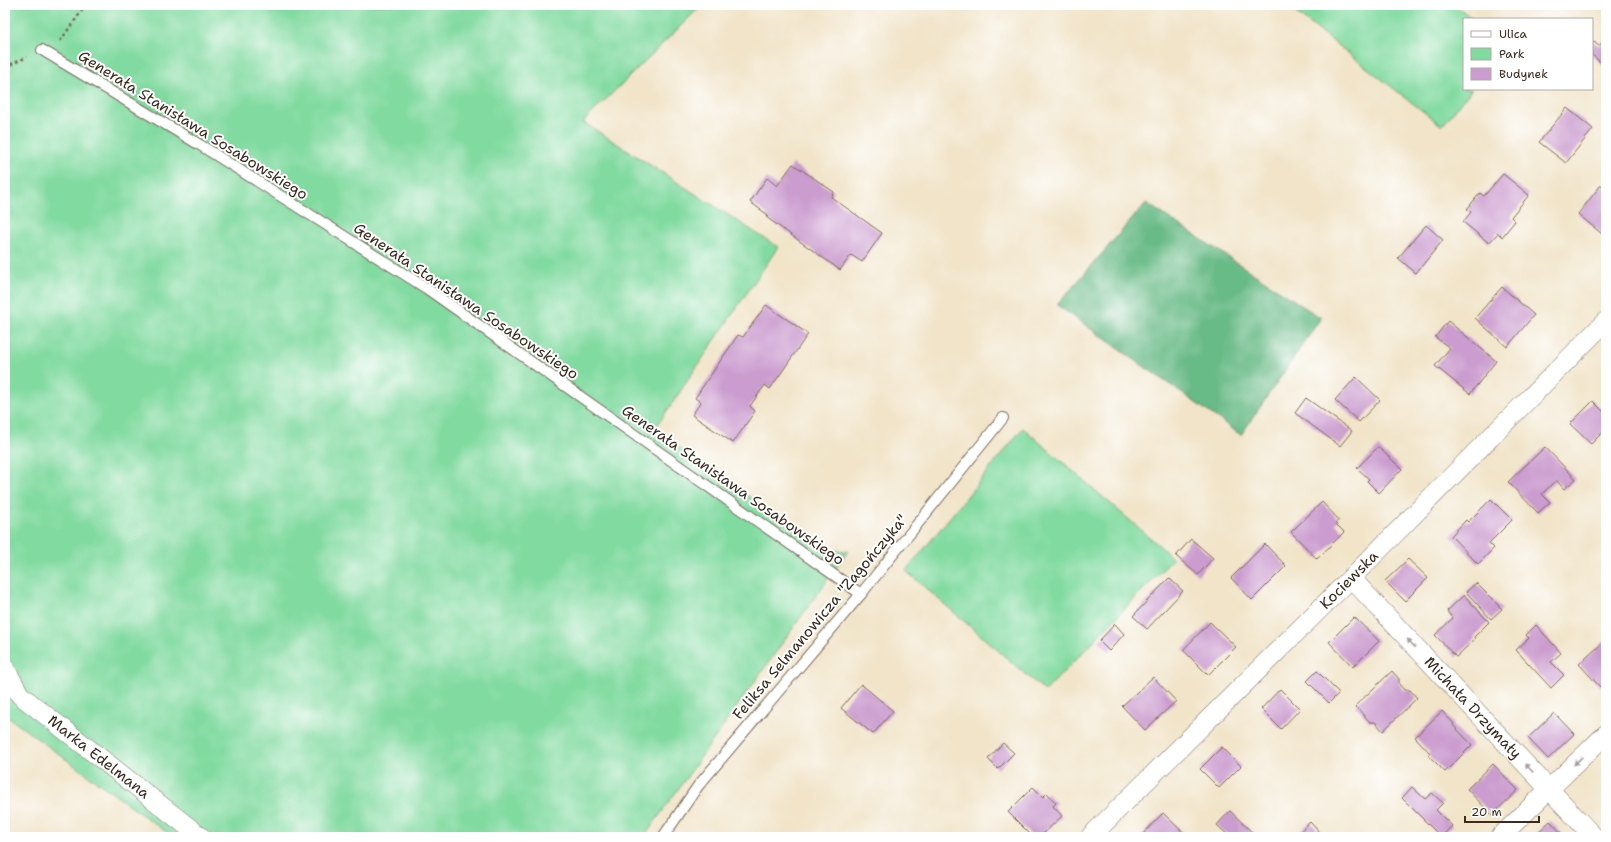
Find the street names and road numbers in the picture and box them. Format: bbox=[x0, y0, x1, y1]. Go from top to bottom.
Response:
street label: Generała Stanisława Sosabowskiego bbox=[74, 46, 312, 204]
street label: Generała Stanisława Sosabowskiego bbox=[350, 218, 582, 384]
street label: Generała Stanisława Sosabowskiego bbox=[618, 400, 848, 570]
street label: Feliksa Selmanowicza "Zagończyka" bbox=[728, 510, 912, 724]
street label: Kociewska bbox=[1315, 546, 1383, 613]
street label: Michała Drzymały bbox=[1420, 652, 1526, 763]
street label: Marka Edelmana bbox=[44, 710, 154, 804]

